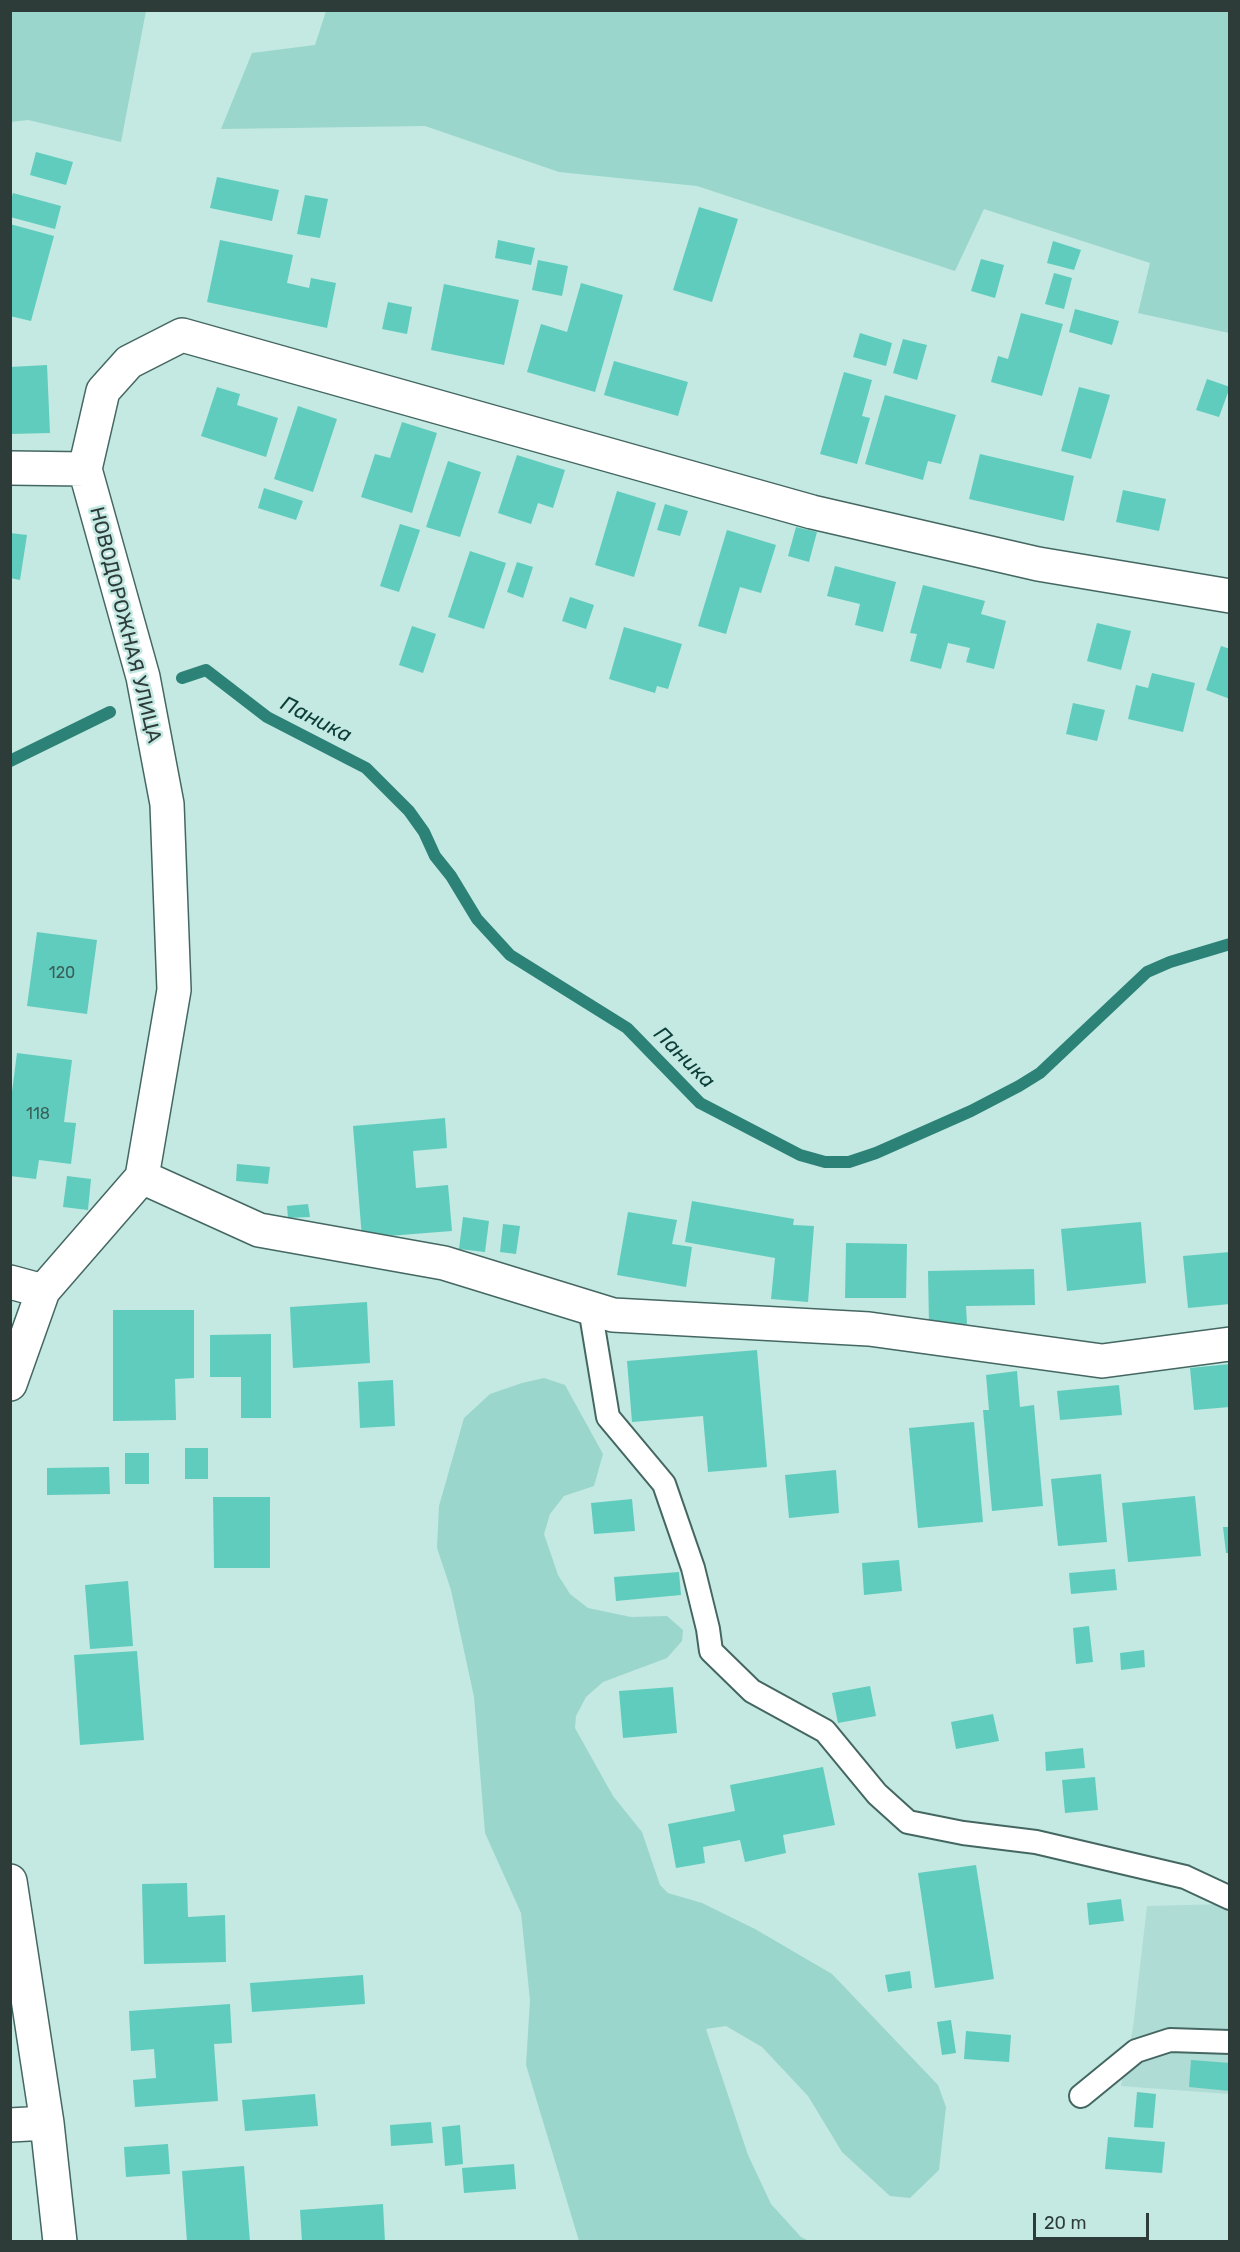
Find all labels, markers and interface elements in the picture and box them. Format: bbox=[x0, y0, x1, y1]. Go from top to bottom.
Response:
street label: НОВОДОРОЖНАЯ УЛИЦА bbox=[84, 504, 166, 746]
water label: Паника bbox=[276, 691, 356, 749]
house number: 120 bbox=[49, 963, 75, 983]
water label: Паника bbox=[648, 1022, 720, 1094]
house number: 118 bbox=[26, 1104, 50, 1124]
scale bar bbox=[1036, 2201, 1152, 2239]
text: 20 m bbox=[1044, 2212, 1086, 2234]

